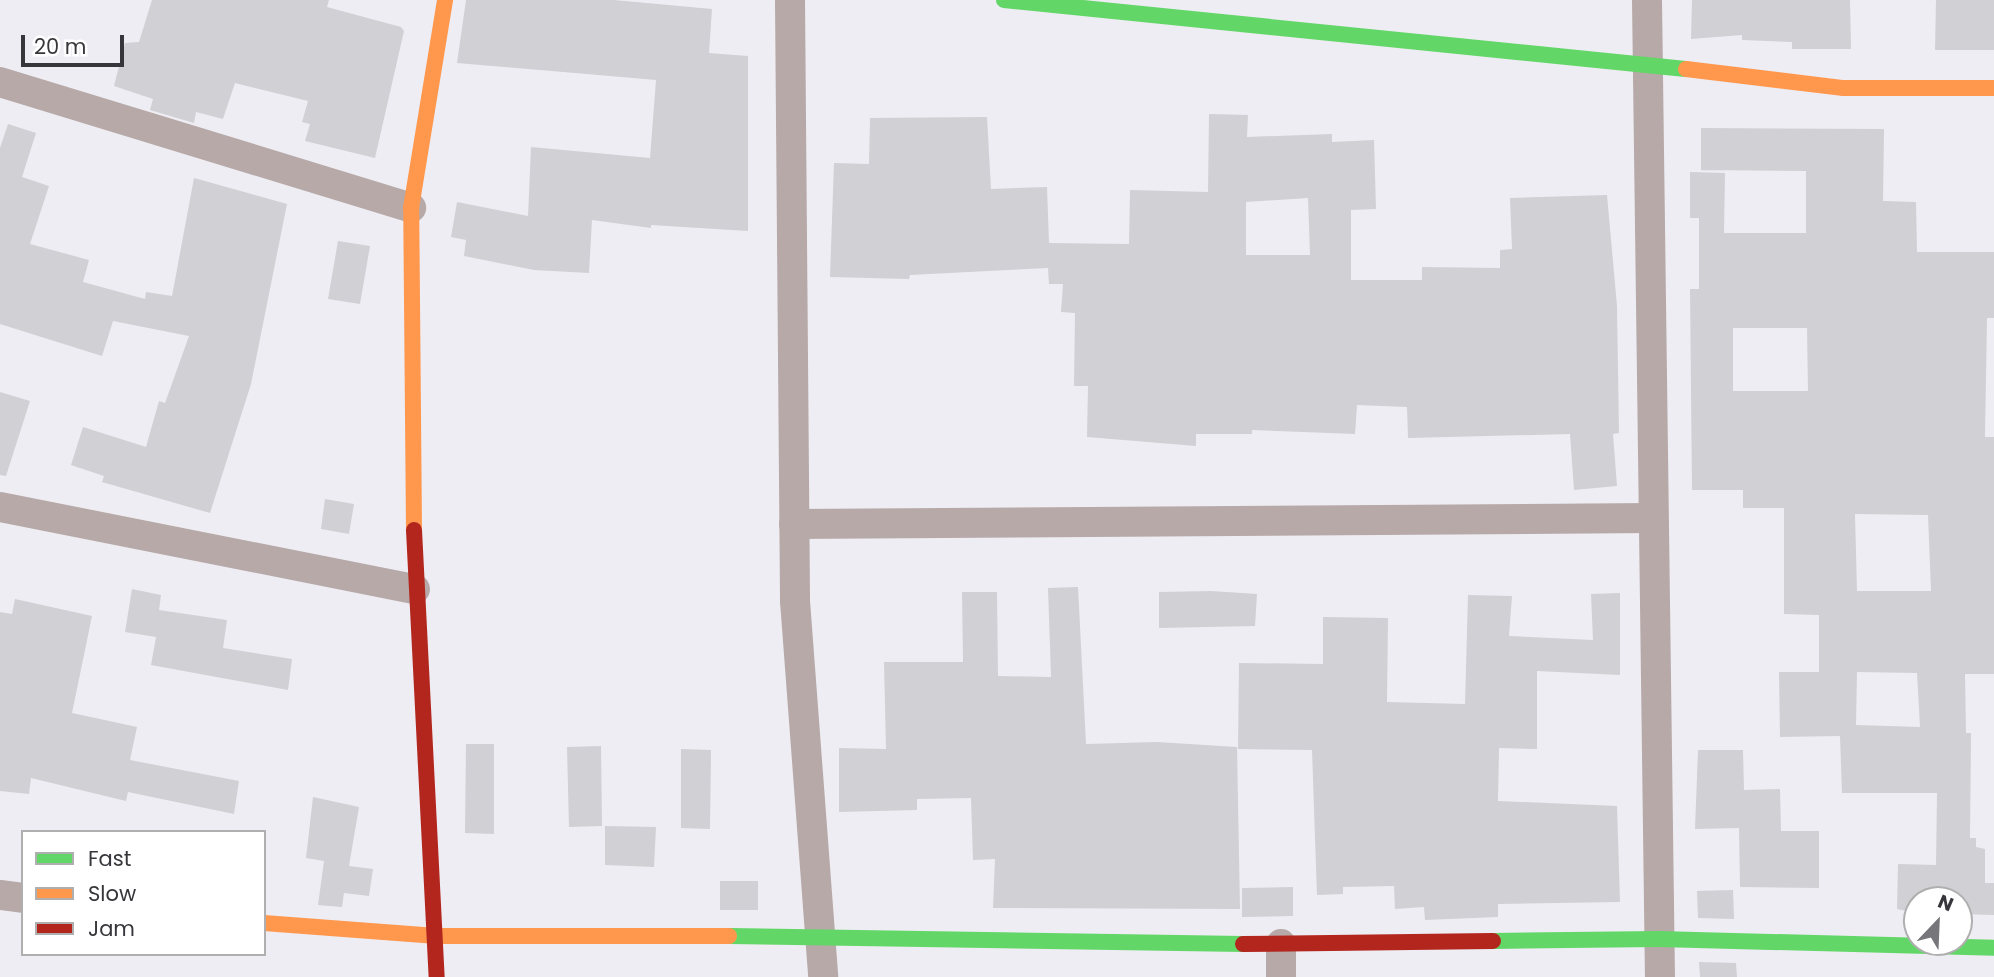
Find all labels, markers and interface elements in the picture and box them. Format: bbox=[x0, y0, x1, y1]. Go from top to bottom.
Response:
scale bar bbox=[24, 21, 128, 65]
text: 20 m bbox=[34, 32, 87, 61]
legend bbox=[21, 830, 266, 956]
text: Fast bbox=[88, 844, 131, 873]
text: Slow bbox=[88, 879, 136, 908]
north arrow bbox=[1903, 886, 1973, 956]
text: N bbox=[1934, 888, 1957, 918]
text: Jam bbox=[88, 914, 135, 943]

